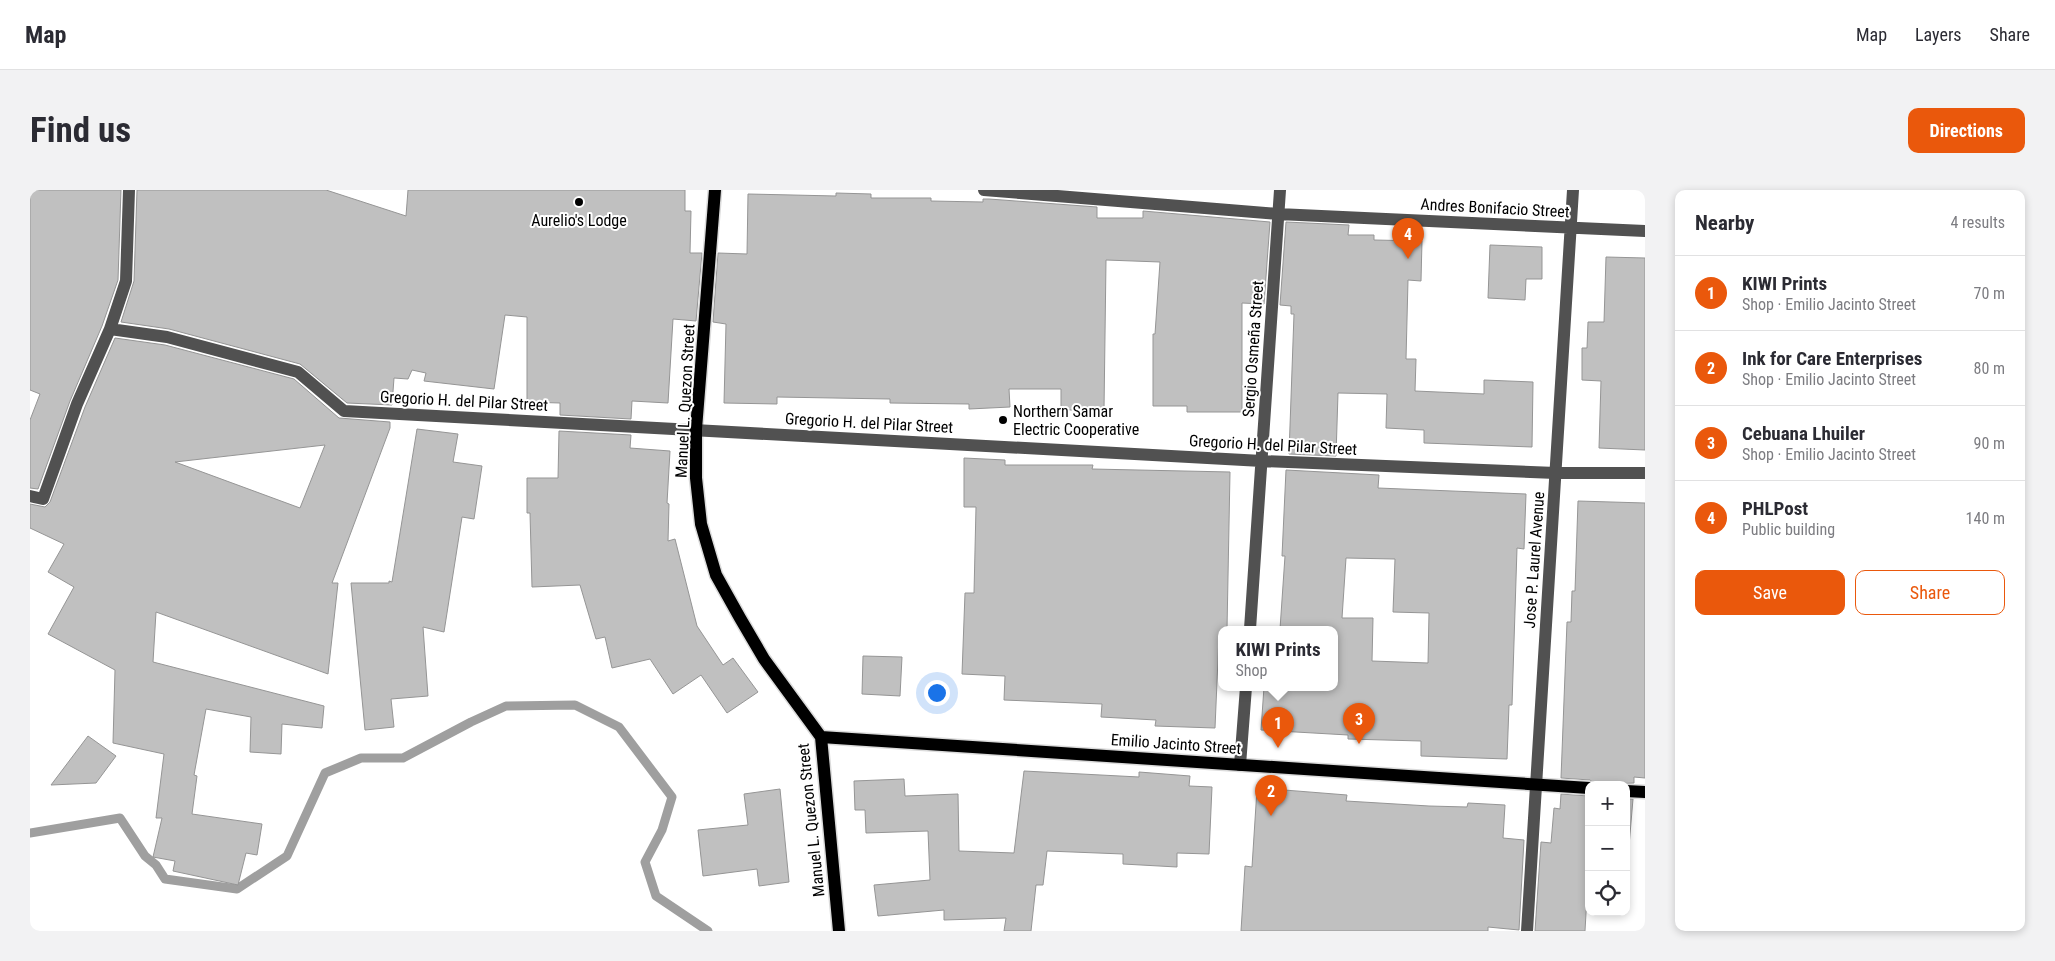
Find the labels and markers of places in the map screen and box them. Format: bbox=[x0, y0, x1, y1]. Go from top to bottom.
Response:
marker: Aurelio's Lodge bbox=[573, 196, 585, 208]
place label: Aurelio's Lodge bbox=[531, 211, 627, 230]
pin: 4 bbox=[1392, 218, 1424, 259]
place label: Northern Samar Electric Cooperative bbox=[1013, 402, 1139, 439]
marker: Northern Samar Electric Cooperative bbox=[997, 414, 1009, 426]
pin: 3 bbox=[1343, 703, 1375, 744]
pin: 1 bbox=[1262, 707, 1294, 748]
pin: 2 bbox=[1255, 775, 1287, 816]

